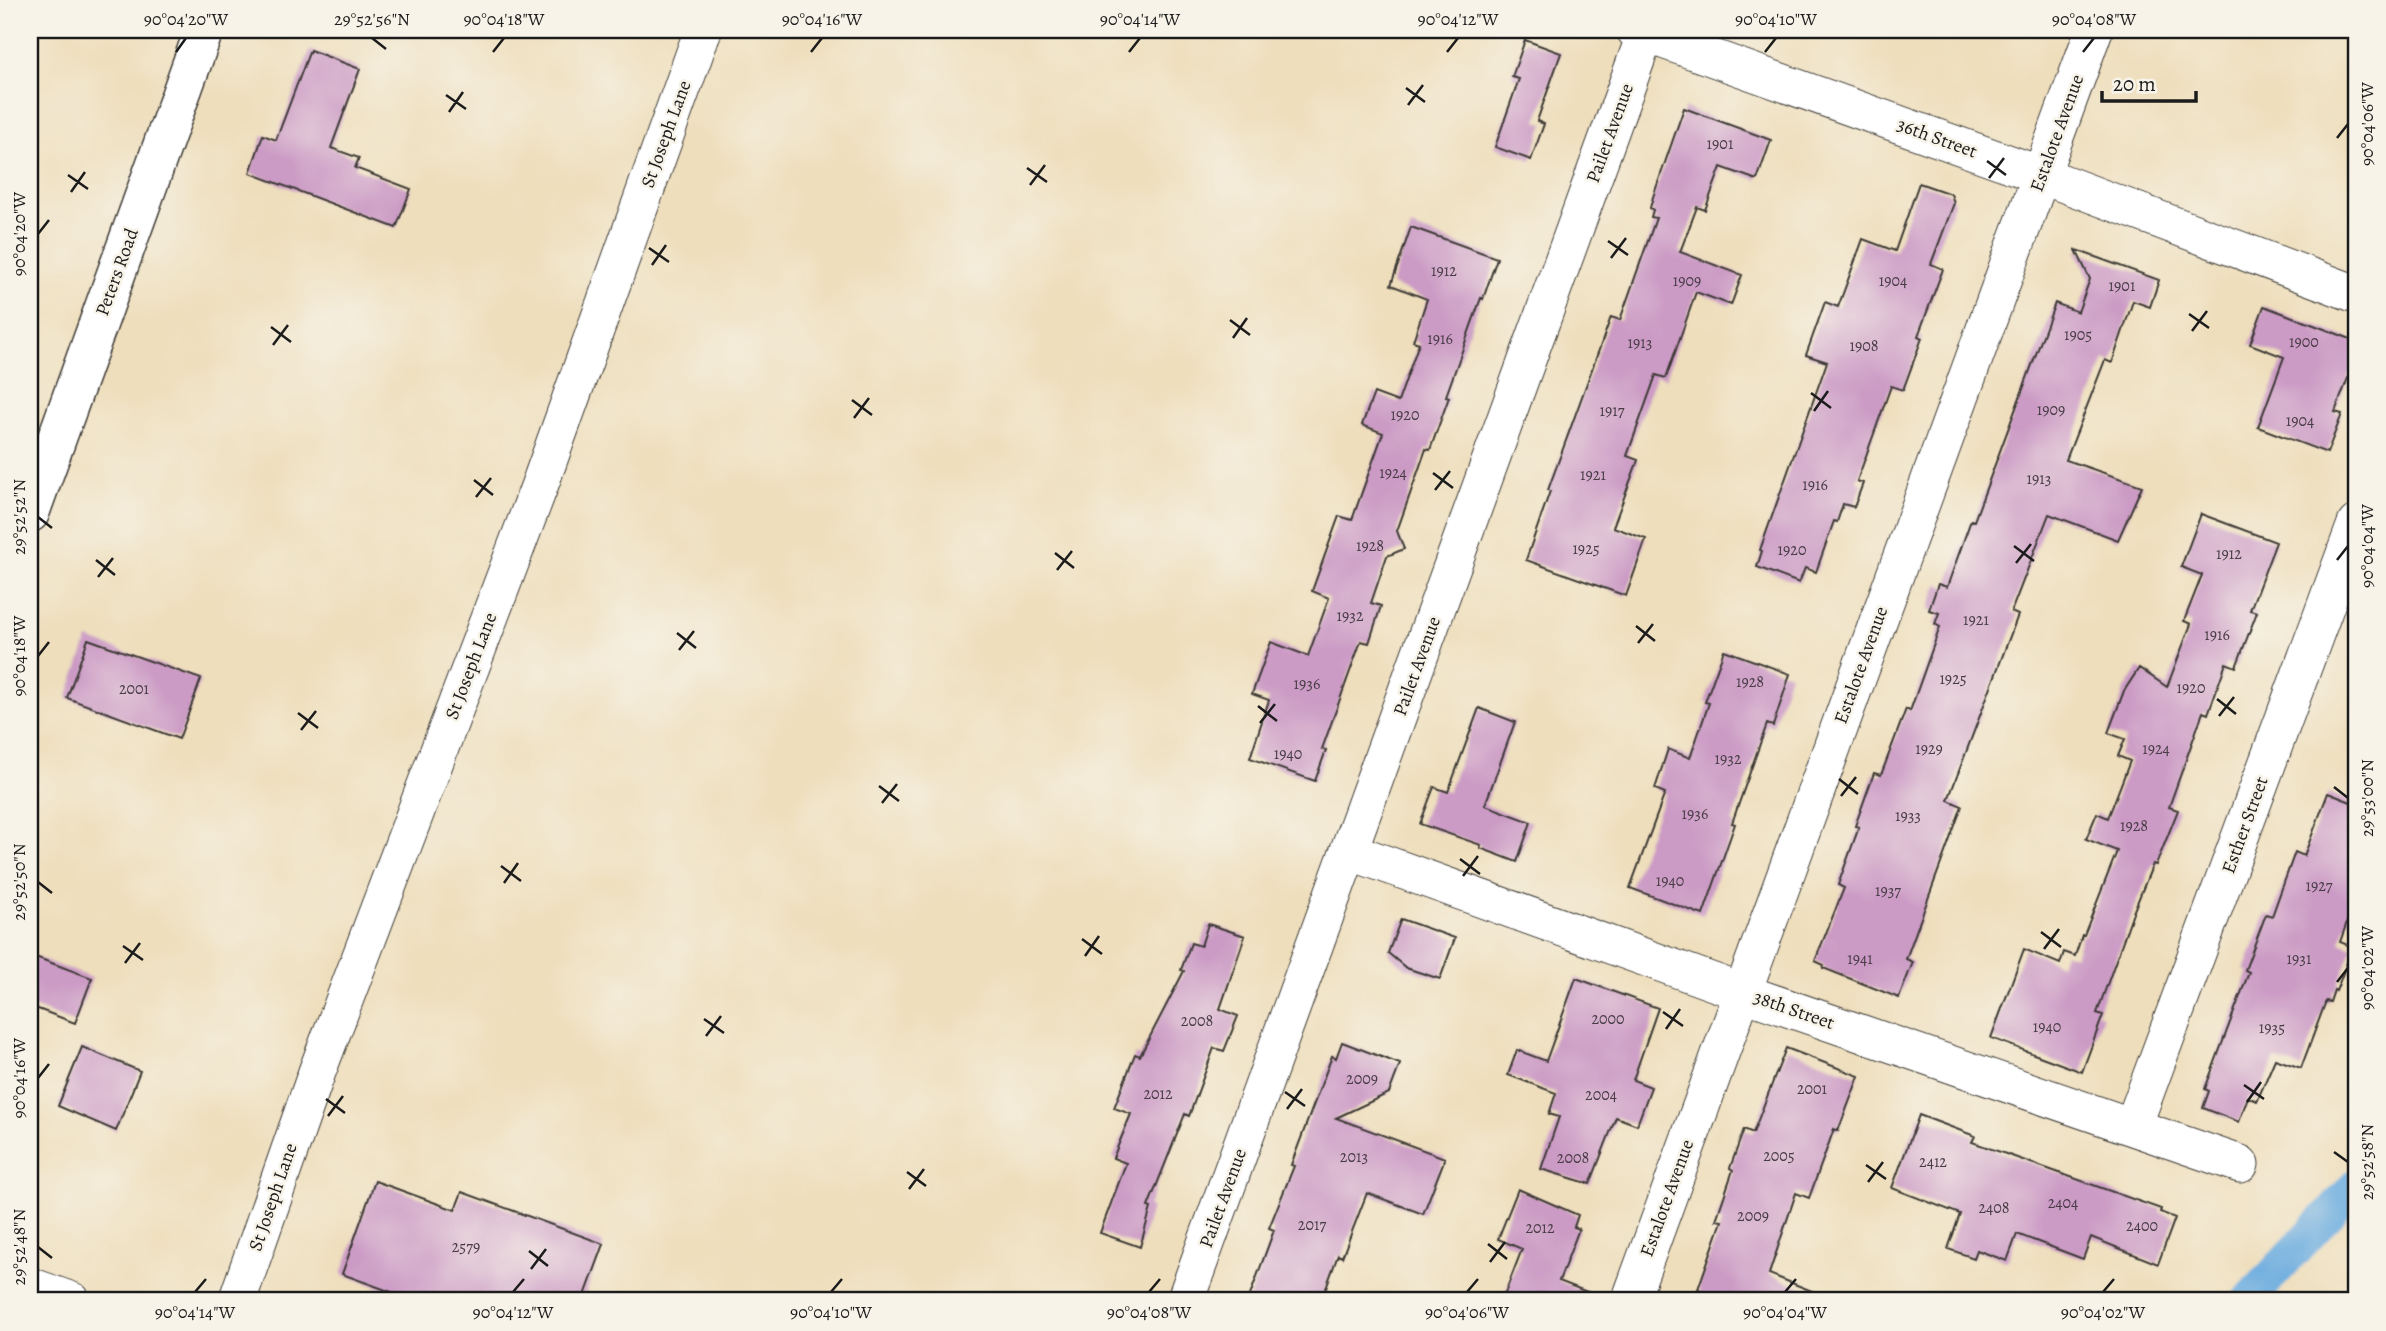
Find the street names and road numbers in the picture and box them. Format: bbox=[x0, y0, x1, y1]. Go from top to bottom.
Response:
street label: Estalote Avenue bbox=[2024, 71, 2090, 195]
street label: St Joseph Lane bbox=[635, 77, 697, 191]
street label: Pailet Avenue bbox=[1580, 80, 1640, 186]
street label: 36th Street bbox=[1893, 111, 1981, 165]
street label: Peters Road bbox=[89, 224, 145, 319]
street label: Estalote Avenue bbox=[1828, 603, 1894, 727]
street label: St Joseph Lane bbox=[439, 609, 503, 723]
street label: Pailet Avenue bbox=[1387, 613, 1447, 719]
street label: Esther Street bbox=[2215, 773, 2275, 877]
street label: 38th Street bbox=[1750, 984, 1838, 1036]
street label: Estalote Avenue bbox=[1634, 1136, 1700, 1260]
street label: St Joseph Lane bbox=[242, 1140, 304, 1254]
street label: Pailet Avenue bbox=[1193, 1145, 1253, 1251]

